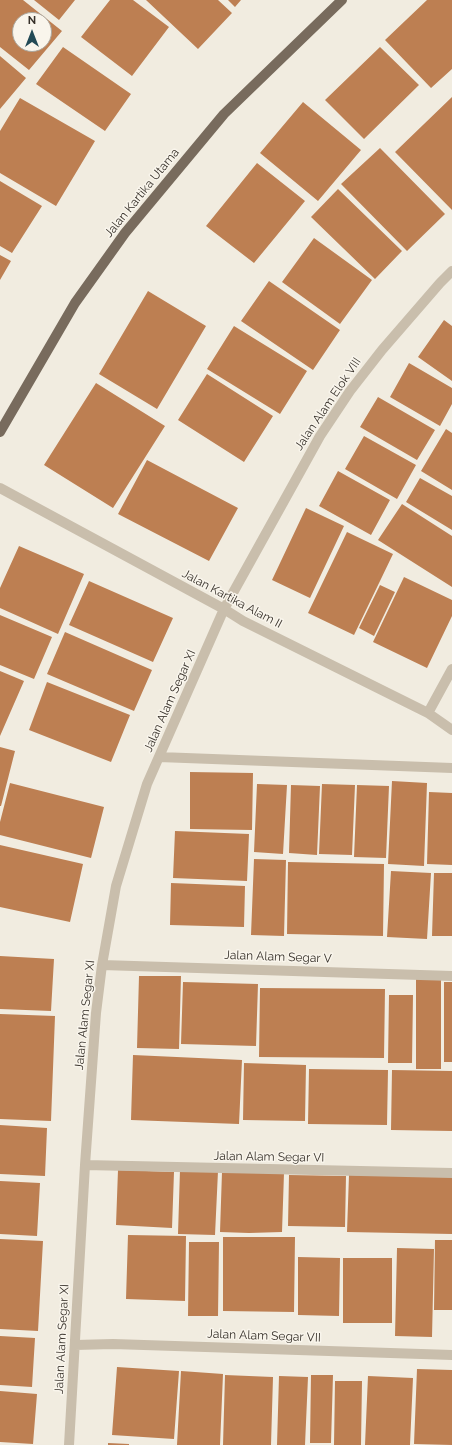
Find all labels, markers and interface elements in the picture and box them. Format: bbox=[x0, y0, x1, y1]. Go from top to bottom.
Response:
north arrow bbox=[12, 12, 52, 52]
text: N bbox=[28, 14, 36, 27]
street label: Jalan Kartika Utama bbox=[102, 146, 182, 240]
street label: Jalan Alam Elok VIII bbox=[292, 355, 364, 453]
street label: Jalan Kartika Alam II bbox=[180, 567, 284, 631]
street label: Jalan Alam Segar XI bbox=[141, 648, 199, 754]
street label: Jalan Alam Segar V bbox=[224, 948, 332, 966]
street label: Jalan Alam Segar XI bbox=[72, 959, 98, 1071]
street label: Jalan Alam Segar VI bbox=[214, 1149, 324, 1165]
street label: Jalan Alam Segar XI bbox=[52, 1284, 72, 1394]
street label: Jalan Alam Segar VII bbox=[207, 1327, 321, 1345]

